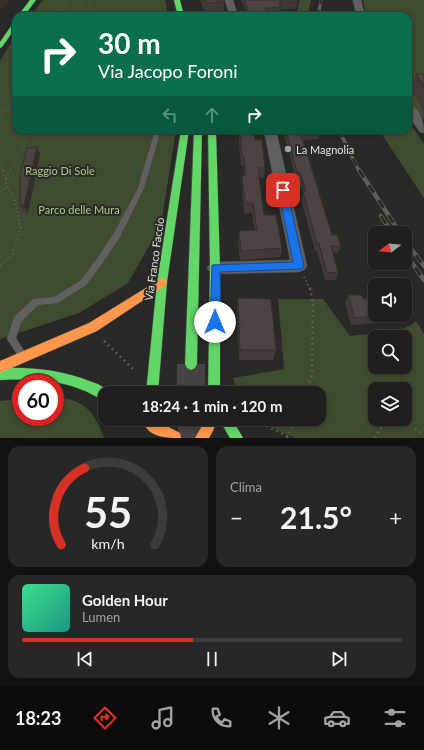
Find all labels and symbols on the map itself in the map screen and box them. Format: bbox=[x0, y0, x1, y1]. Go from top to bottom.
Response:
place label: La Magnolia bbox=[296, 143, 354, 156]
marker: La Magnolia bbox=[283, 144, 293, 154]
park label: Raggio Di Sole bbox=[25, 164, 95, 177]
pin bbox=[266, 173, 300, 207]
park label: Parco delle Mura bbox=[38, 203, 120, 216]
street label: Via Franco Faccio bbox=[142, 216, 166, 302]
north arrow bbox=[368, 226, 412, 270]
position arrow bbox=[194, 301, 236, 343]
speed limit sign: 60 bbox=[12, 374, 64, 426]

